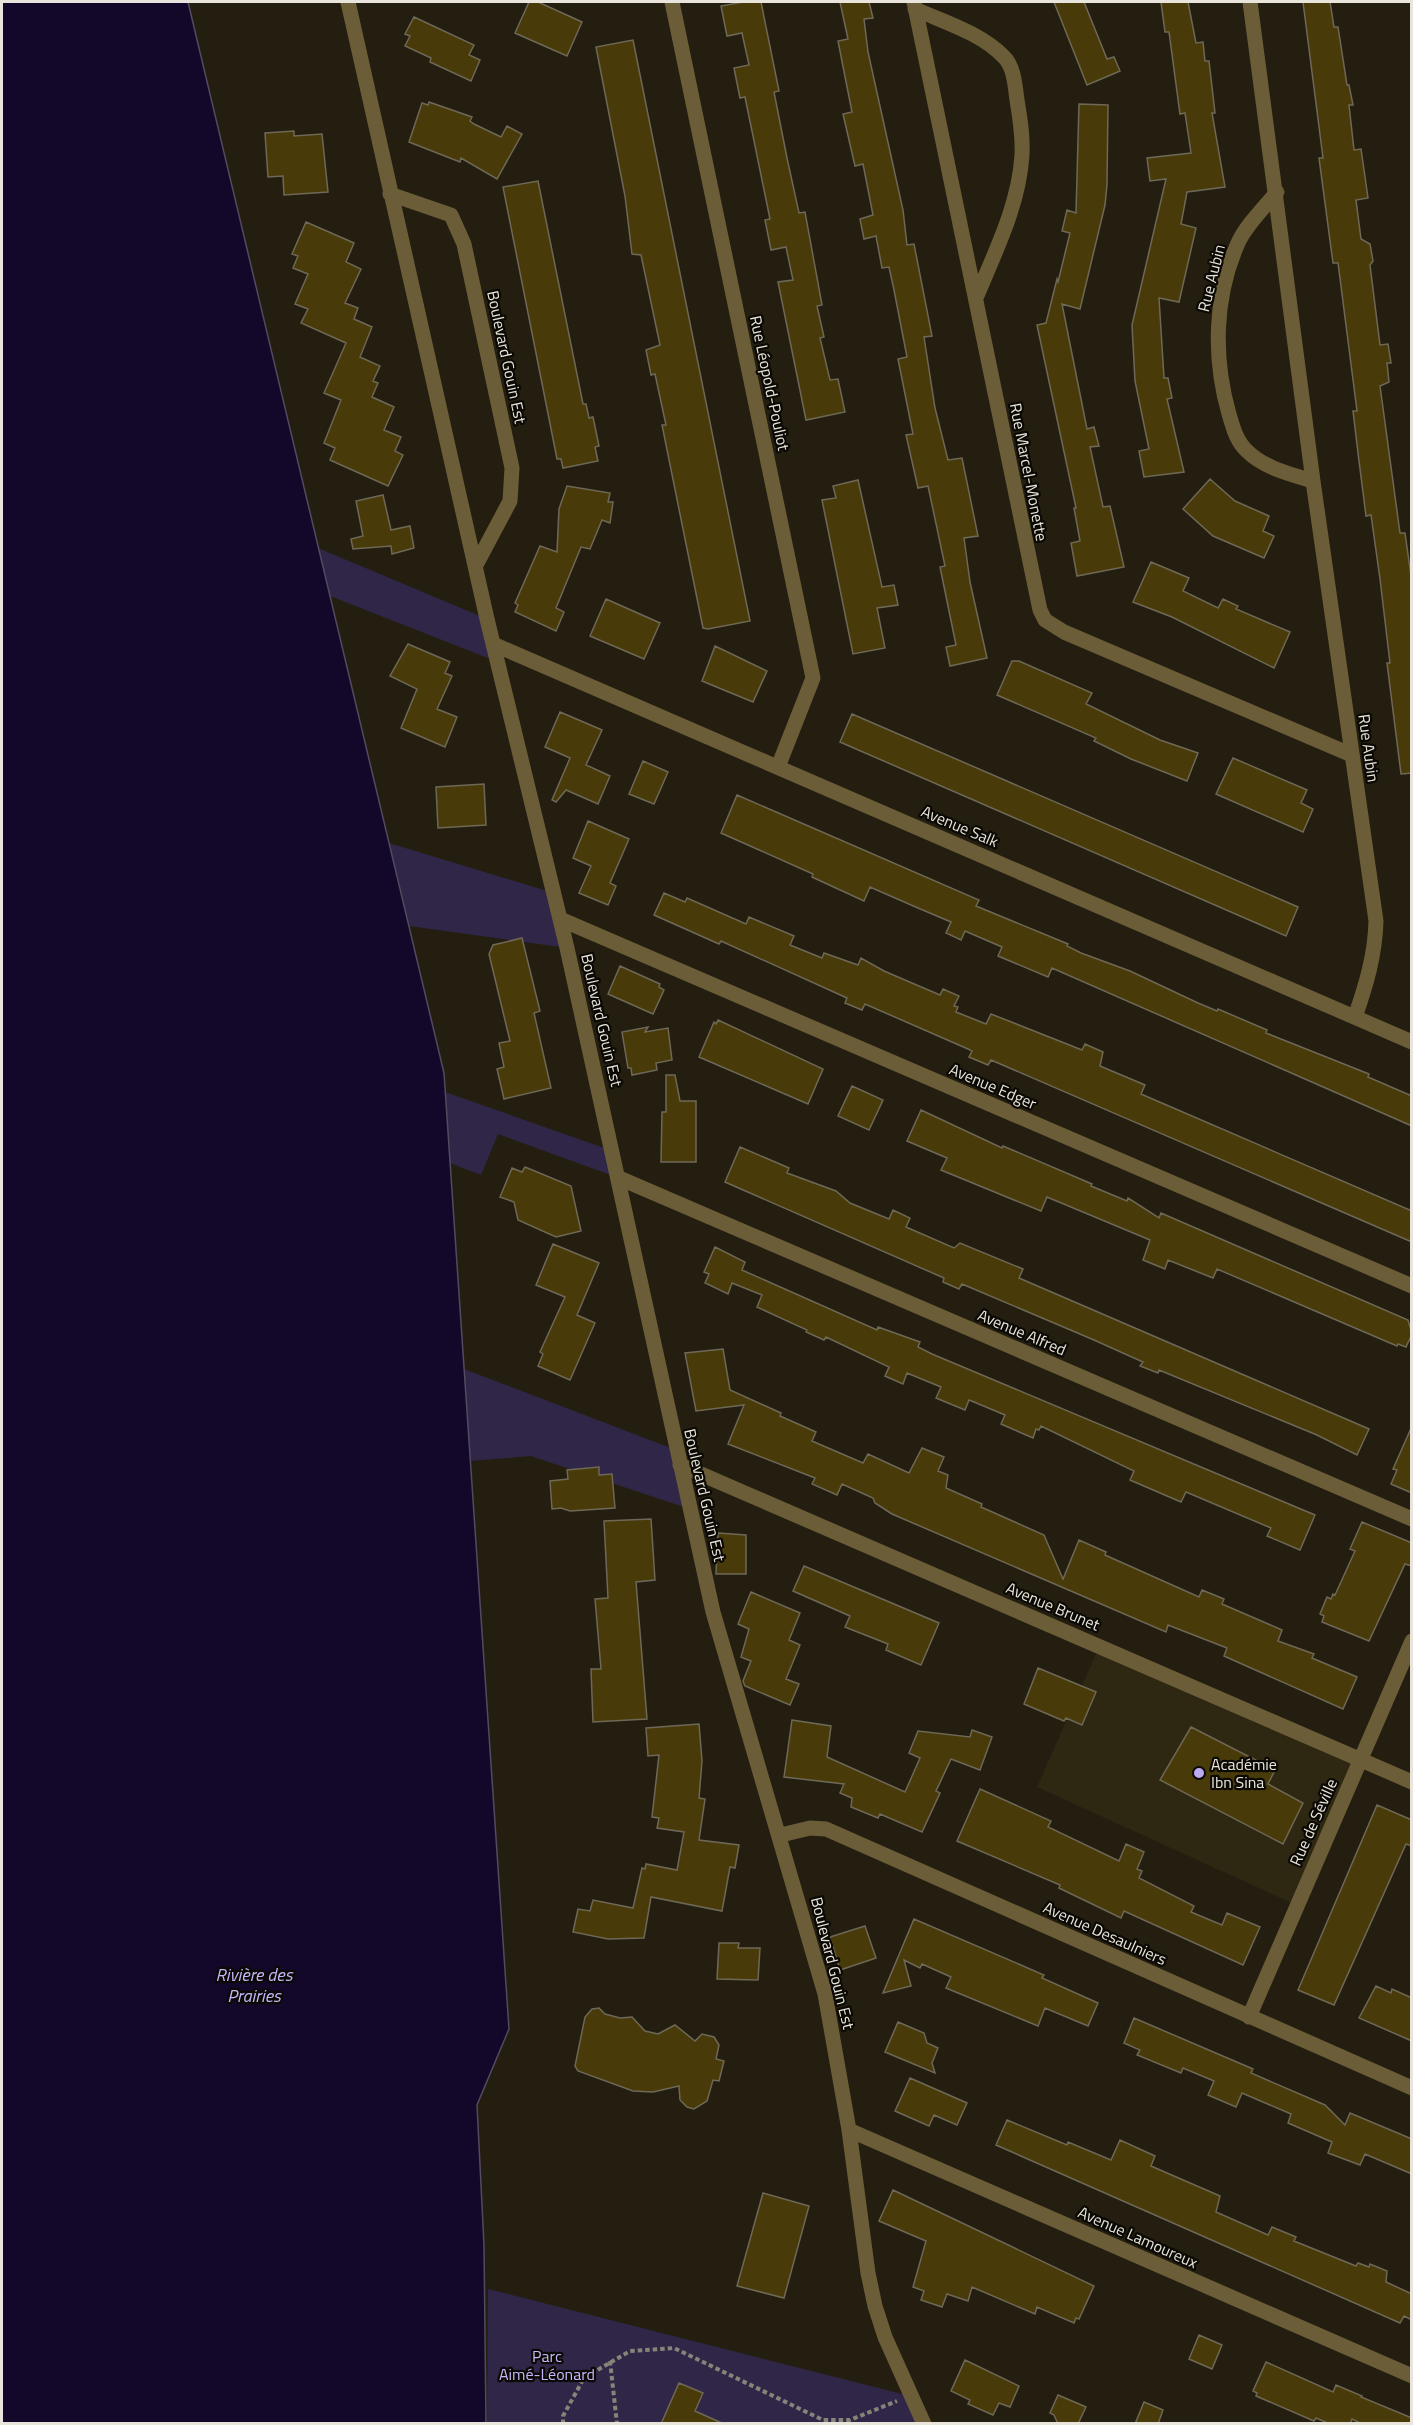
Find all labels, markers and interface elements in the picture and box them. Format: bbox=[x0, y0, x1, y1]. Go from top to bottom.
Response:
street label: Rue Aubin bbox=[1191, 242, 1231, 314]
street label: Boulevard Gouin Est bbox=[481, 288, 533, 426]
street label: Rue Léopold-Pouliot bbox=[744, 313, 796, 453]
street label: Rue Marcel-Monette bbox=[1004, 401, 1054, 543]
street label: Rue Aubin bbox=[1352, 712, 1386, 784]
street label: Avenue Salk bbox=[918, 799, 1003, 853]
street label: Boulevard Gouin Est bbox=[575, 951, 629, 1089]
street label: Avenue Edger bbox=[946, 1057, 1041, 1115]
street label: Avenue Alfred bbox=[974, 1303, 1070, 1361]
street label: Boulevard Gouin Est bbox=[678, 1426, 732, 1564]
street label: Avenue Brunet bbox=[1002, 1575, 1104, 1637]
place label: Académie Ibn Sina bbox=[1211, 1752, 1277, 1794]
marker: Académie Ibn Sina bbox=[1192, 1766, 1206, 1780]
street label: Rue de Séville bbox=[1283, 1775, 1343, 1869]
street label: Boulevard Gouin Est bbox=[805, 1894, 861, 2032]
street label: Avenue Desaulniers bbox=[1039, 1895, 1171, 1971]
water label: Rivière des Prairies bbox=[216, 1961, 294, 2009]
street label: Avenue Lamoureux bbox=[1074, 2200, 1202, 2274]
park label: Parc Aimé-Léonard bbox=[499, 2344, 595, 2386]

